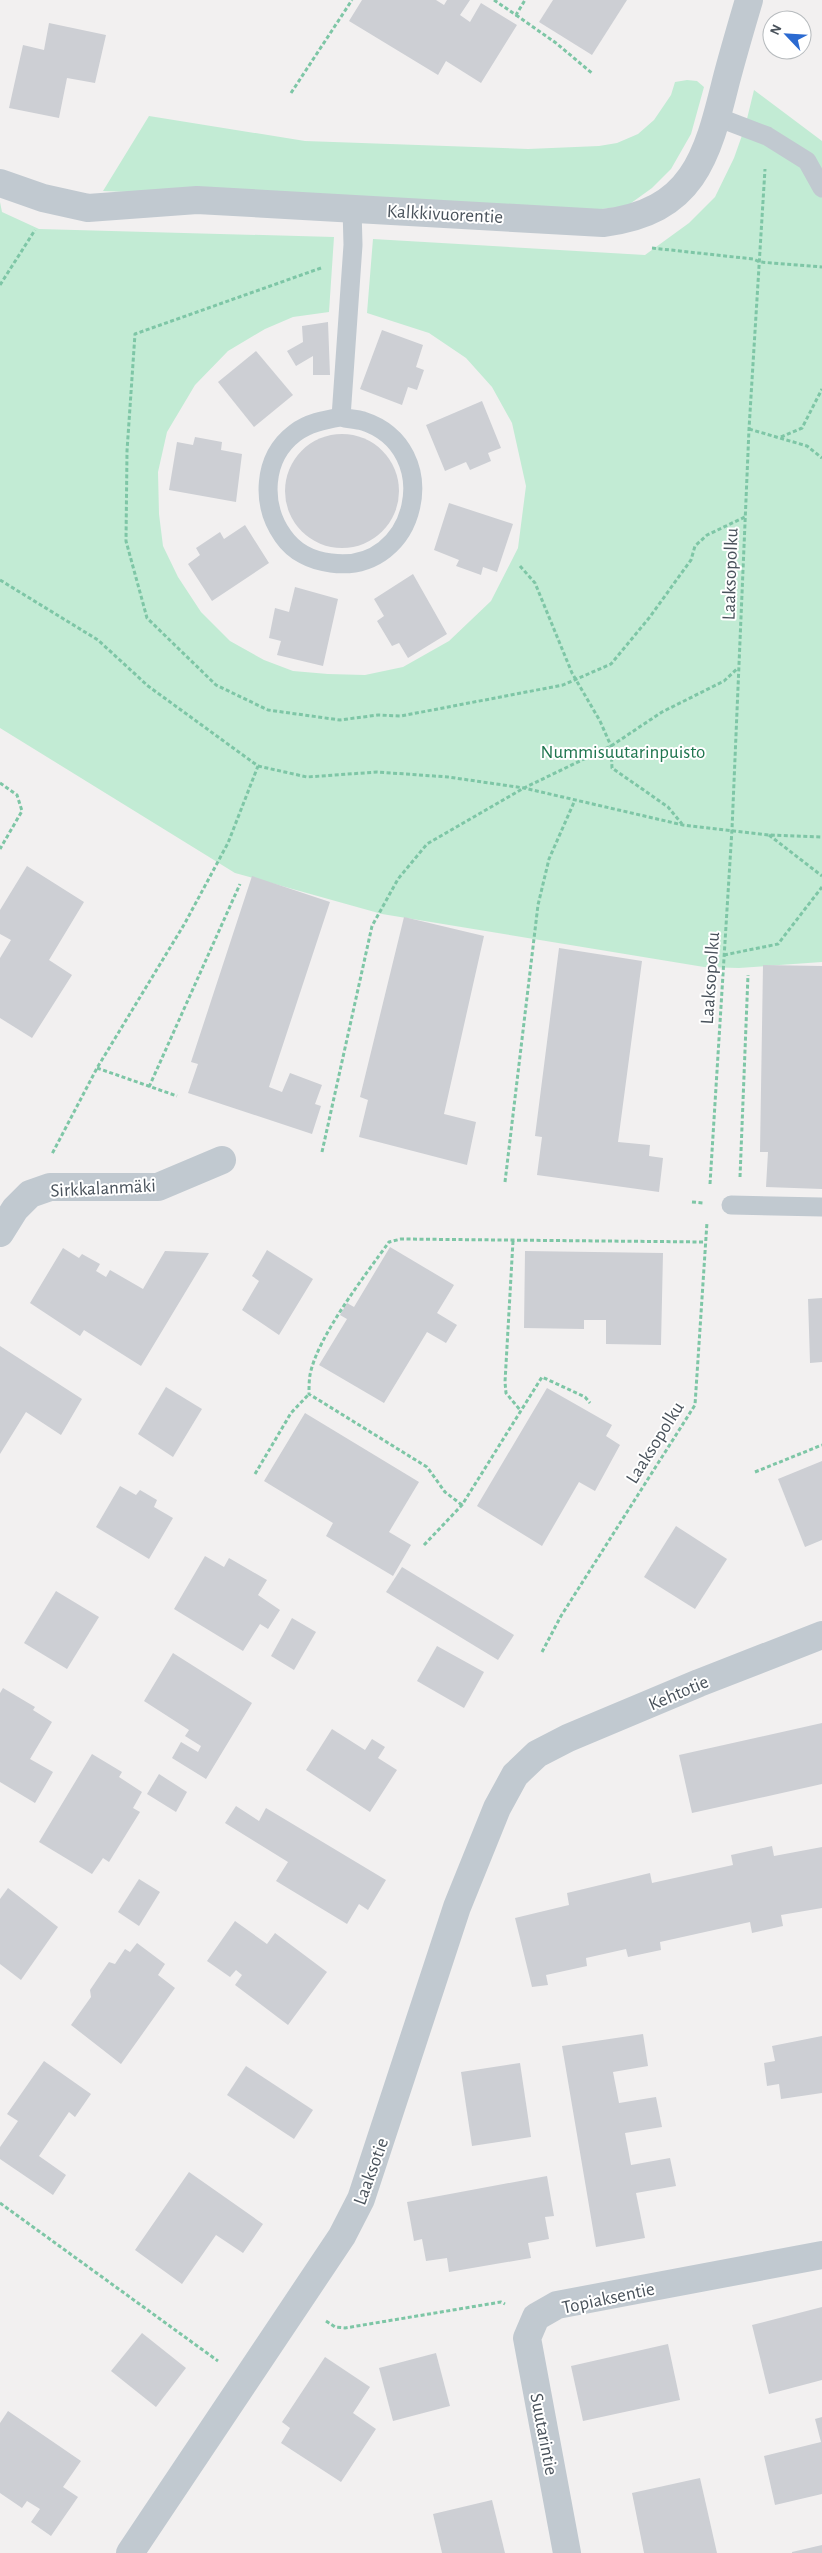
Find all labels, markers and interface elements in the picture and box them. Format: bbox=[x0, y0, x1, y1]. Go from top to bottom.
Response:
north arrow bbox=[762, 10, 812, 60]
text: N bbox=[768, 23, 785, 37]
street label: Kalkkivuorentie bbox=[386, 202, 504, 227]
street label: Laaksopolku bbox=[719, 527, 742, 621]
park label: Nummisuutarinpuisto bbox=[541, 743, 705, 762]
street label: Laaksopolku bbox=[698, 931, 723, 1025]
street label: Sirkkalanmäki bbox=[50, 1176, 156, 1201]
street label: Laaksopolku bbox=[623, 1398, 688, 1487]
street label: Kehtotie bbox=[646, 1672, 711, 1714]
street label: Laaksotie bbox=[351, 2135, 392, 2208]
street label: Topiaksentie bbox=[560, 2279, 656, 2318]
street label: Suutarintie bbox=[526, 2392, 561, 2477]

